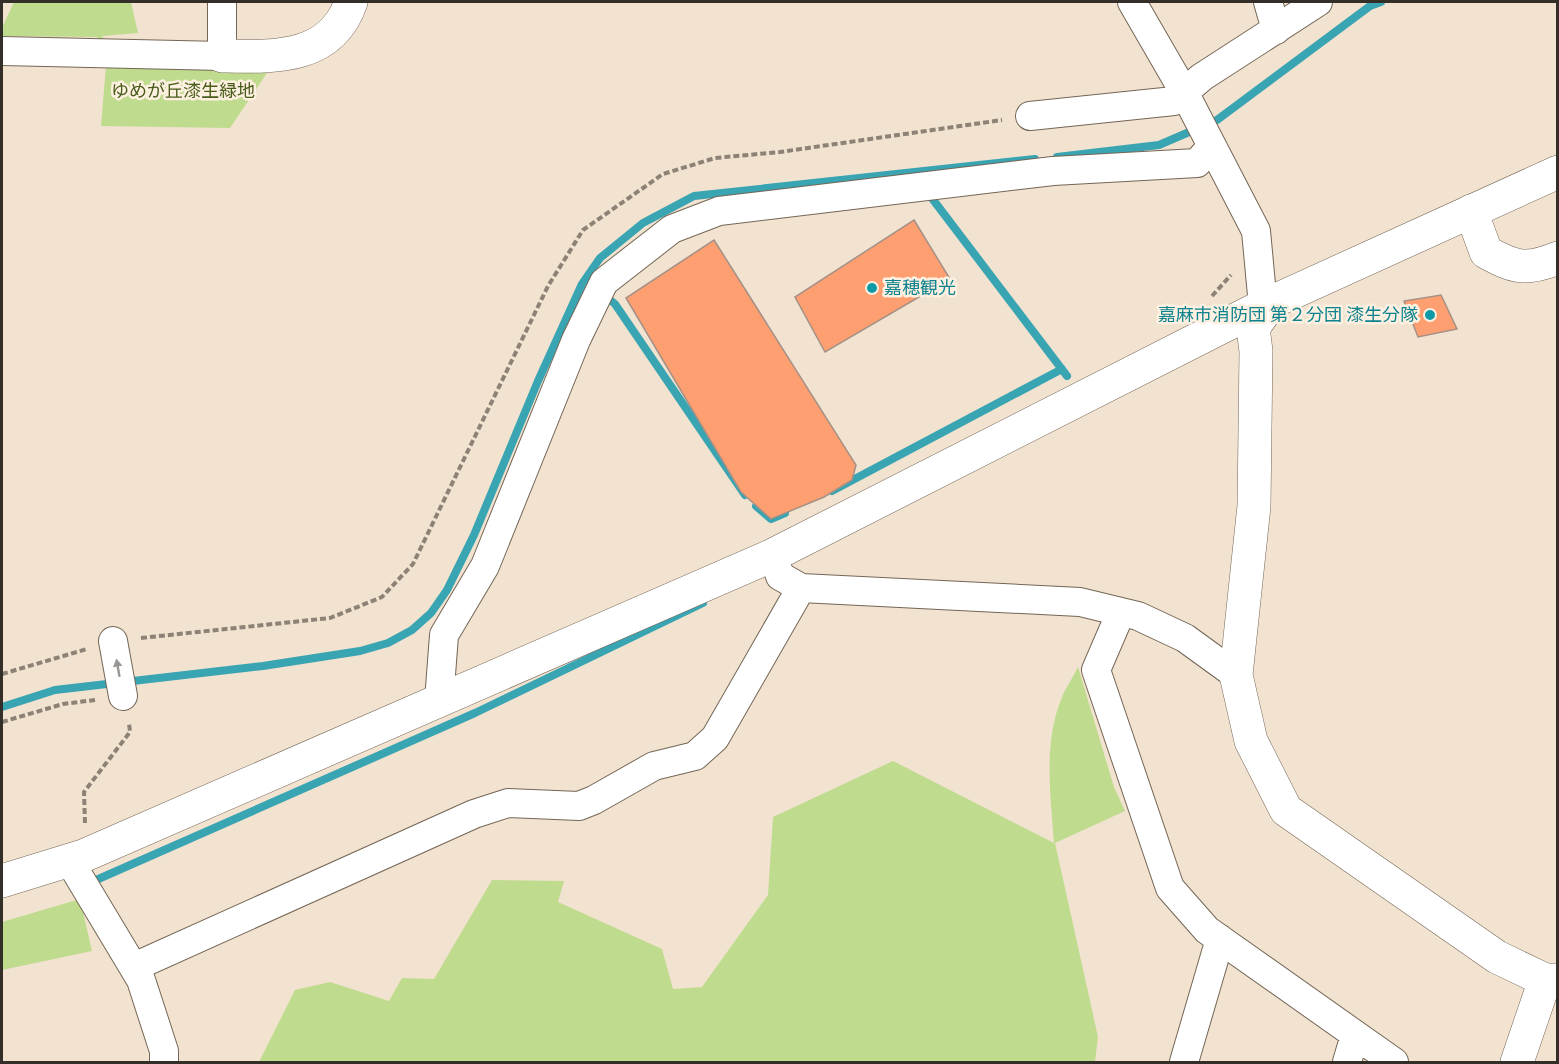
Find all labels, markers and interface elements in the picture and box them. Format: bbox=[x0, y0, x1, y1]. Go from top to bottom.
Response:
park label: ゆめが丘漆生緑地 bbox=[111, 79, 255, 101]
place label: 嘉穂観光 bbox=[884, 276, 956, 298]
marker: 嘉穂観光 bbox=[865, 281, 879, 295]
place label: 嘉麻市消防団 第２分団 漆生分隊 bbox=[1158, 303, 1418, 325]
marker: 嘉麻市消防団 第２分団 漆生分隊 bbox=[1423, 308, 1437, 322]
one-way arrow bbox=[113, 659, 122, 678]

